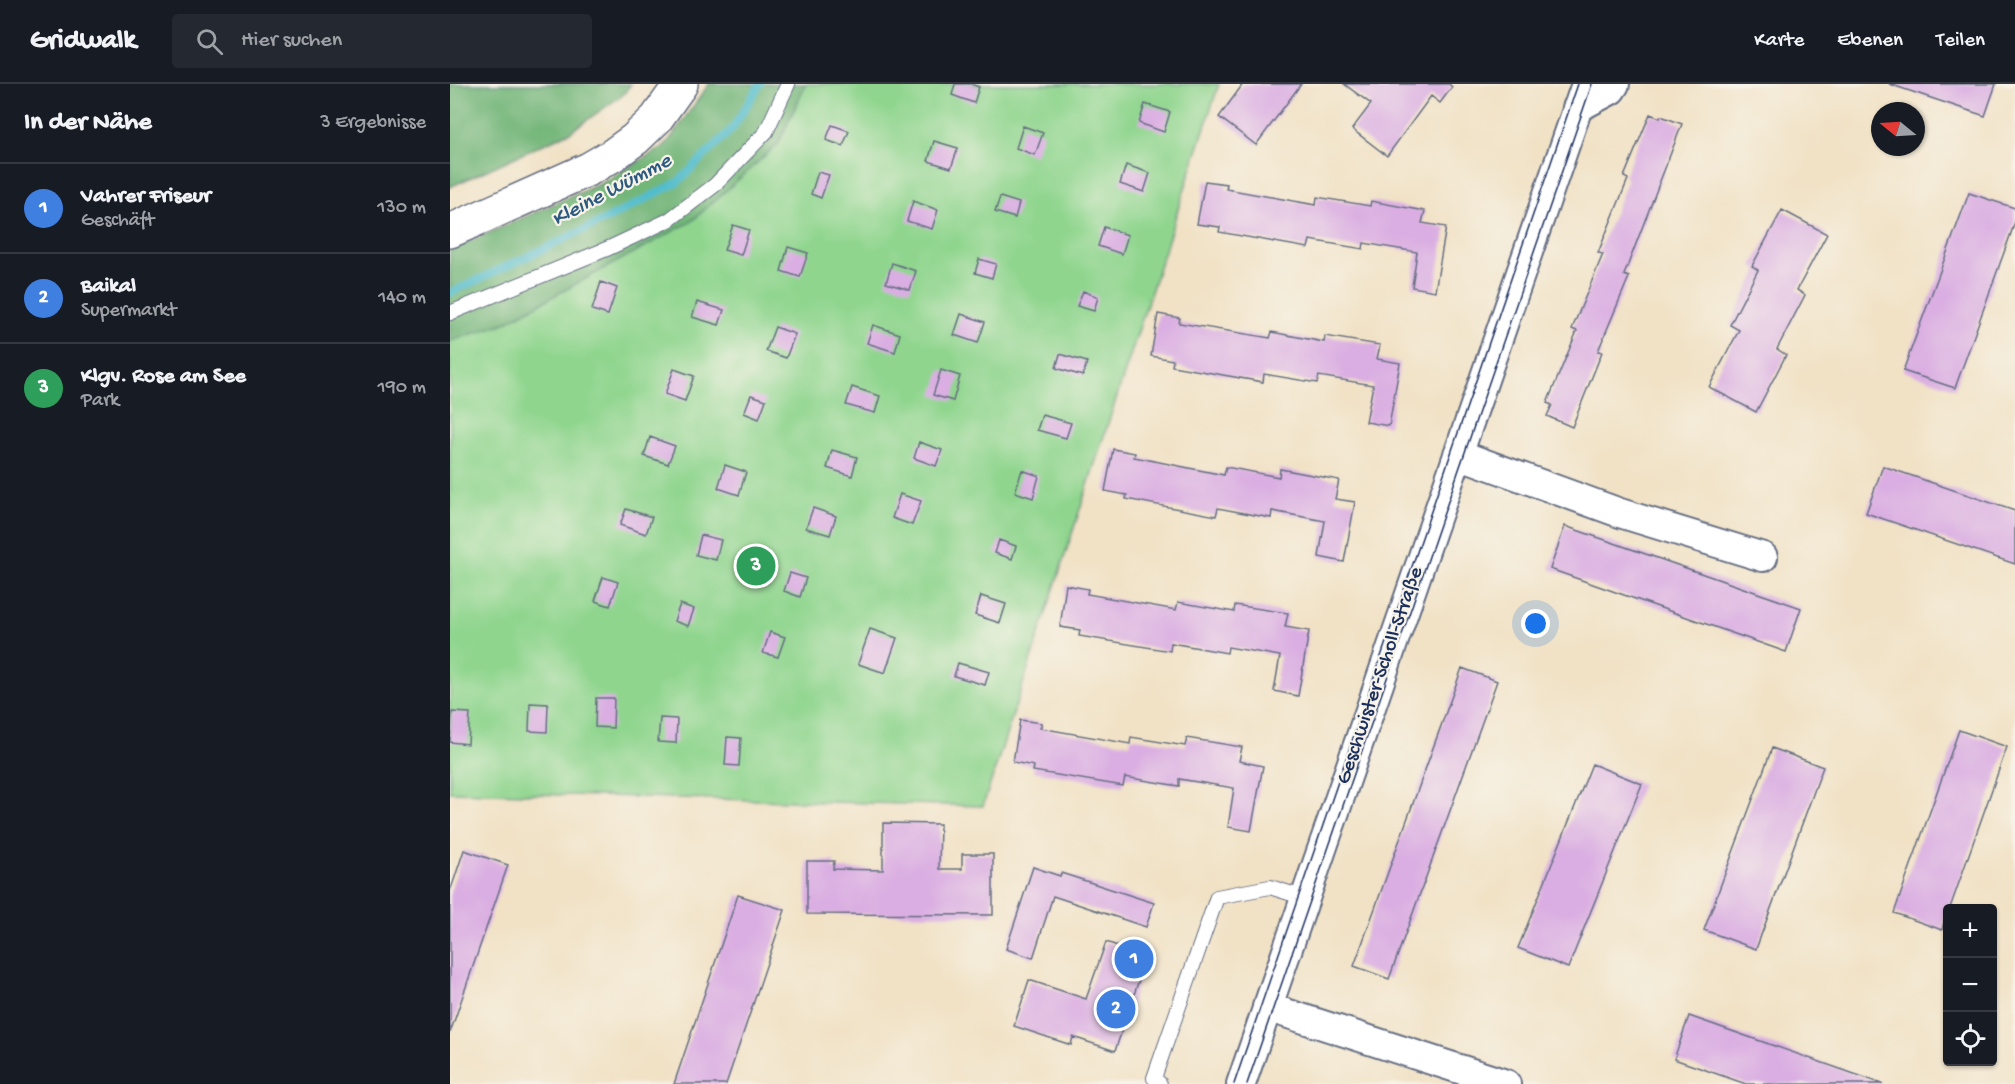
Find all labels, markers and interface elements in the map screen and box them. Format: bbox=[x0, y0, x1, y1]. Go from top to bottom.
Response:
search box bbox=[172, 14, 592, 68]
text: Gridwalk bbox=[30, 25, 136, 58]
icon: search bbox=[193, 25, 226, 58]
text: Hier suchen bbox=[241, 28, 342, 54]
text: Karte bbox=[1754, 29, 1804, 54]
text: Ebenen bbox=[1837, 29, 1903, 54]
text: Teilen bbox=[1936, 29, 1985, 54]
north arrow bbox=[1871, 102, 1925, 156]
text: In der Nähe bbox=[24, 108, 152, 139]
text: 3 Ergebnisse bbox=[320, 112, 426, 135]
water label: Kleine Wümme bbox=[548, 148, 678, 233]
text: Vahrer Friseur bbox=[81, 184, 211, 210]
text: 1 bbox=[39, 197, 48, 220]
text: 130 m bbox=[377, 197, 426, 220]
text: Geschäft bbox=[81, 210, 154, 233]
text: Baikal bbox=[81, 274, 136, 300]
text: 2 bbox=[39, 287, 48, 310]
text: 140 m bbox=[378, 287, 426, 310]
text: Supermarkt bbox=[81, 300, 176, 323]
text: Klgv. Rose am See bbox=[81, 364, 246, 390]
text: 3 bbox=[38, 377, 49, 400]
text: 190 m bbox=[378, 377, 426, 400]
text: Park bbox=[81, 390, 119, 413]
pin: 3 bbox=[736, 544, 776, 588]
street label: Geschwister-Scholl-Straße bbox=[1332, 563, 1430, 788]
your location bbox=[1521, 609, 1550, 638]
map controls bbox=[1943, 904, 1997, 1066]
button: + bbox=[1943, 904, 1997, 958]
pin: 1 bbox=[1114, 936, 1154, 982]
button: − bbox=[1943, 958, 1997, 1012]
pin: 2 bbox=[1096, 986, 1136, 1032]
button: locate bbox=[1943, 1012, 1997, 1066]

